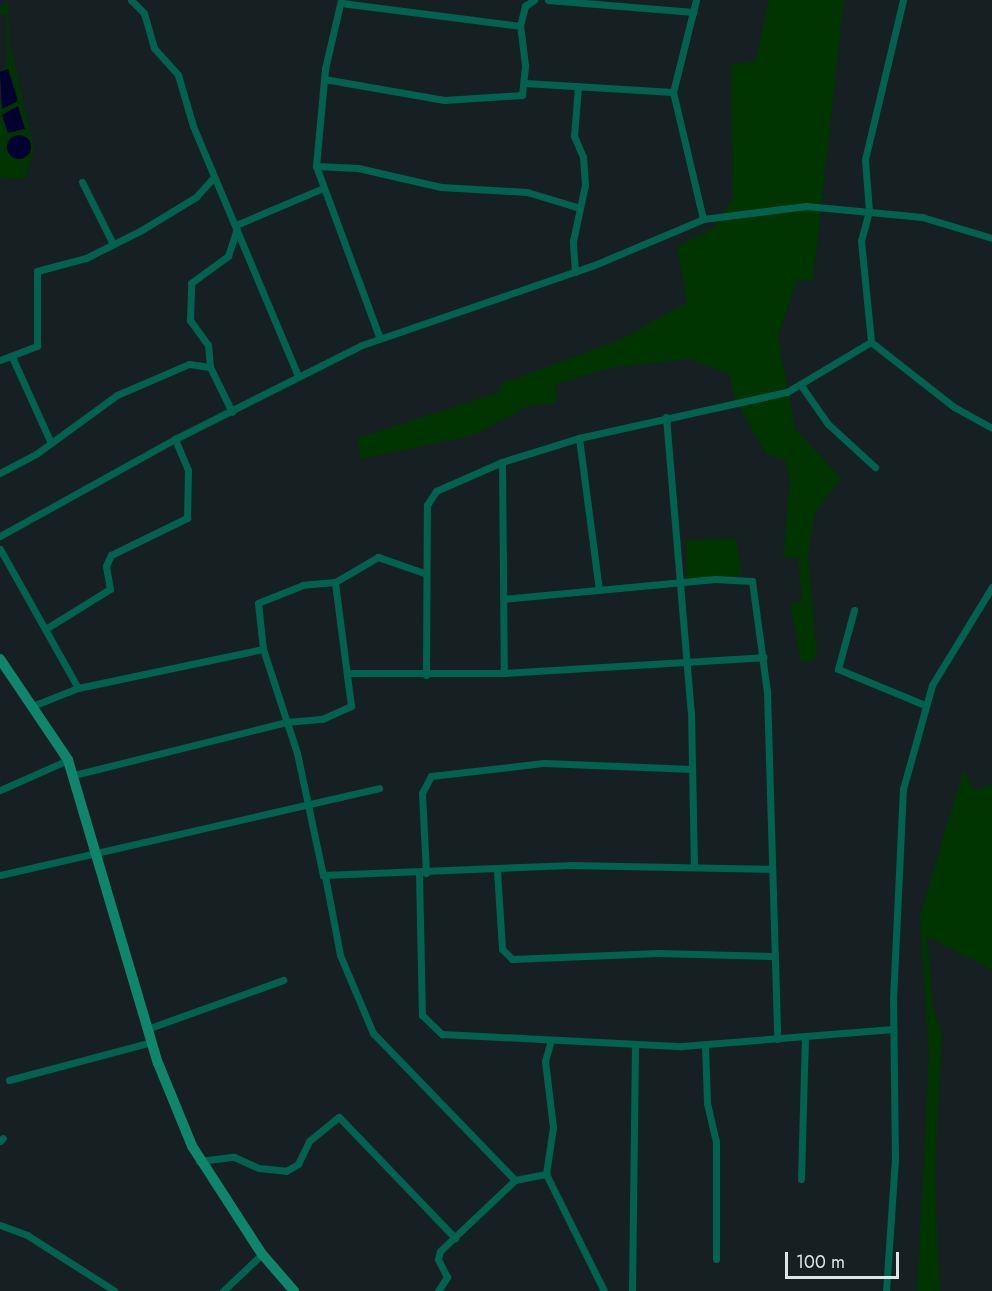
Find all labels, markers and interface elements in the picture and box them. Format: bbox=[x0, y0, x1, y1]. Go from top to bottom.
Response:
scale bar bbox=[788, 1240, 902, 1278]
text: 100 m bbox=[796, 1249, 845, 1275]

